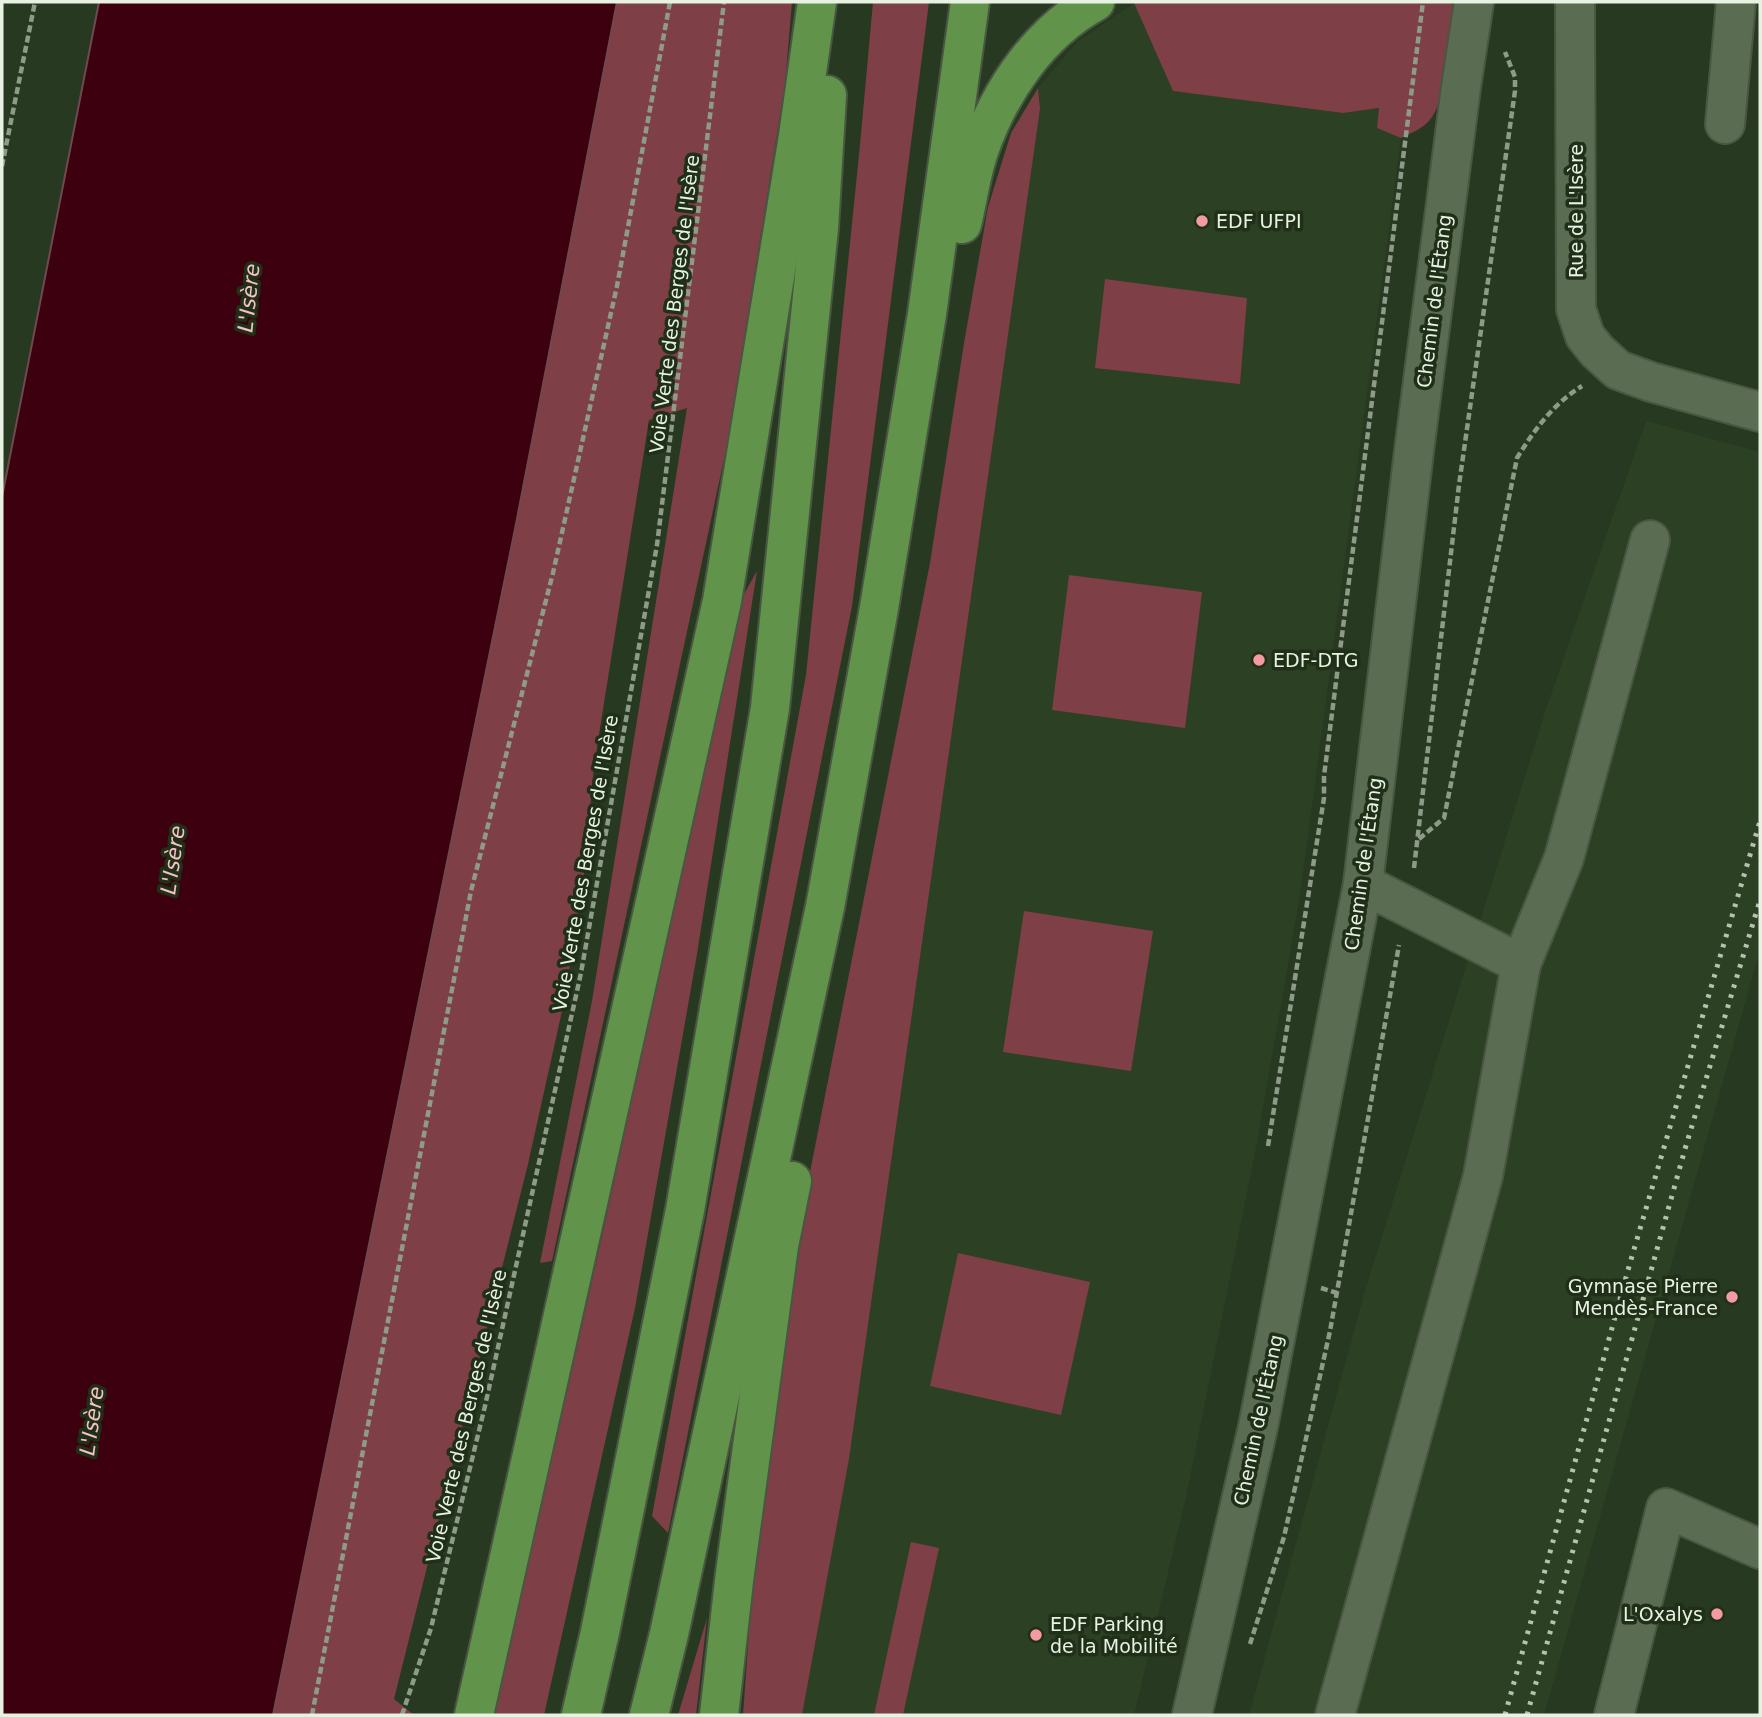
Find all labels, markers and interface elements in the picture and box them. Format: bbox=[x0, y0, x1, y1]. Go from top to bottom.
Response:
street label: Rue de L'Isère bbox=[1565, 144, 1587, 278]
street label: Voie Verte des Berges de l'Isère bbox=[645, 154, 703, 454]
place label: EDF UFPI bbox=[1216, 210, 1302, 232]
marker: EDF UFPI bbox=[1194, 213, 1210, 229]
street label: Chemin de l'Étang bbox=[1412, 213, 1456, 389]
water label: L'Isère bbox=[233, 262, 265, 334]
place label: EDF-DTG bbox=[1273, 649, 1358, 671]
marker: EDF-DTG bbox=[1251, 652, 1267, 668]
street label: Voie Verte des Berges de l'Isère bbox=[548, 713, 622, 1013]
street label: Chemin de l'Étang bbox=[1340, 776, 1386, 952]
water label: L'Isère bbox=[156, 824, 190, 896]
street label: Voie Verte des Berges de l'Isère bbox=[421, 1267, 511, 1565]
place label: Gymnase Pierre Mendès-France bbox=[1568, 1275, 1718, 1319]
marker: Gymnase Pierre Mendès-France bbox=[1724, 1289, 1740, 1305]
street label: Chemin de l'Étang bbox=[1229, 1332, 1287, 1508]
water label: L'Isère bbox=[75, 1385, 109, 1457]
place label: L'Oxalys bbox=[1623, 1603, 1703, 1625]
marker: L'Oxalys bbox=[1709, 1606, 1725, 1622]
place label: EDF Parking de la Mobilité bbox=[1050, 1613, 1178, 1657]
marker: EDF Parking de la Mobilité bbox=[1028, 1627, 1044, 1643]

